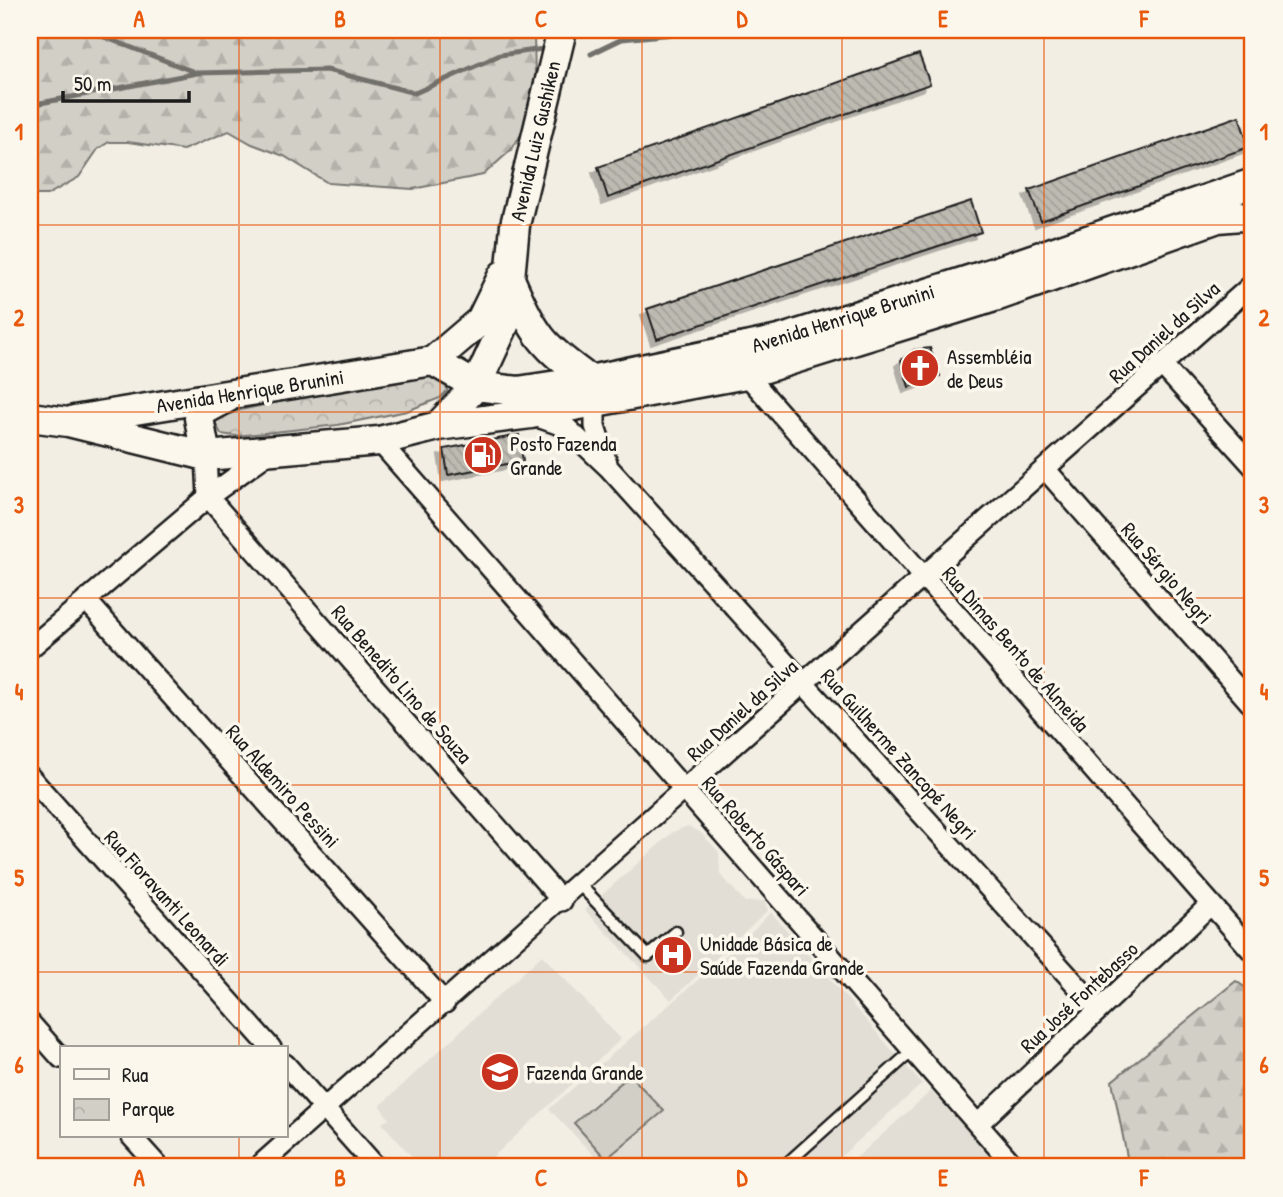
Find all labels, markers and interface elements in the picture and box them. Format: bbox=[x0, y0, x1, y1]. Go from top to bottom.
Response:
text: A bbox=[133, 3, 145, 34]
text: B bbox=[334, 3, 346, 34]
text: C bbox=[535, 3, 547, 34]
text: D bbox=[737, 3, 749, 34]
text: E bbox=[938, 3, 949, 34]
text: F bbox=[1139, 3, 1150, 34]
street label: Avenida Luiz Gushiken bbox=[502, 58, 568, 224]
scale bar bbox=[63, 60, 189, 104]
text: 50 m bbox=[74, 69, 111, 98]
text: 1 bbox=[15, 116, 23, 147]
text: 1 bbox=[1260, 116, 1268, 147]
street label: Rua Daniel da Silva bbox=[1102, 274, 1226, 390]
street label: Avenida Henrique Brunini bbox=[748, 276, 938, 360]
text: 2 bbox=[14, 302, 25, 333]
text: 2 bbox=[1259, 302, 1270, 333]
place label: Assembléia de Deus bbox=[947, 342, 1032, 395]
church icon: Assembléia de Deus bbox=[899, 347, 941, 389]
street label: Avenida Henrique Brunini bbox=[154, 362, 346, 420]
place label: Posto Fazenda Grande bbox=[510, 429, 617, 482]
fuel station icon: Posto Fazenda Grande bbox=[462, 434, 504, 476]
text: 3 bbox=[14, 489, 24, 520]
text: 3 bbox=[1259, 489, 1269, 520]
street label: Rua Sérgio Negri bbox=[1115, 516, 1219, 630]
street label: Rua Dimas Bento de Almeida bbox=[936, 560, 1096, 738]
street label: Rua Benedito Lino de Souza bbox=[325, 598, 479, 770]
street label: Rua Daniel da Silva bbox=[680, 652, 804, 768]
street label: Rua Guilherme Zancopé Negri bbox=[814, 662, 984, 846]
text: 4 bbox=[15, 676, 24, 707]
text: 4 bbox=[1260, 676, 1269, 707]
street label: Rua Aldemiro Pessini bbox=[220, 718, 346, 854]
street label: Rua Roberto Gáspari bbox=[696, 770, 816, 902]
street label: Rua Fioravanti Leonardi bbox=[98, 823, 236, 973]
text: 5 bbox=[14, 862, 24, 893]
text: 5 bbox=[1259, 862, 1269, 893]
place label: Unidade Básica de Saúde Fazenda Grande bbox=[700, 929, 864, 982]
hospital icon: Unidade Básica de Saúde Fazenda Grande bbox=[652, 934, 694, 976]
street label: Rua José Fontebasso bbox=[1014, 935, 1144, 1059]
legend bbox=[60, 1046, 287, 1138]
text: 6 bbox=[14, 1049, 24, 1080]
text: 6 bbox=[1259, 1049, 1269, 1080]
school or university icon: Fazenda Grande bbox=[479, 1051, 521, 1093]
place label: Fazenda Grande bbox=[526, 1058, 644, 1087]
text: Rua bbox=[122, 1060, 148, 1089]
text: Parque bbox=[122, 1094, 175, 1123]
text: A bbox=[133, 1162, 145, 1193]
text: B bbox=[334, 1162, 346, 1193]
text: C bbox=[535, 1162, 547, 1193]
text: D bbox=[737, 1162, 749, 1193]
text: E bbox=[938, 1162, 949, 1193]
text: F bbox=[1139, 1162, 1150, 1193]

